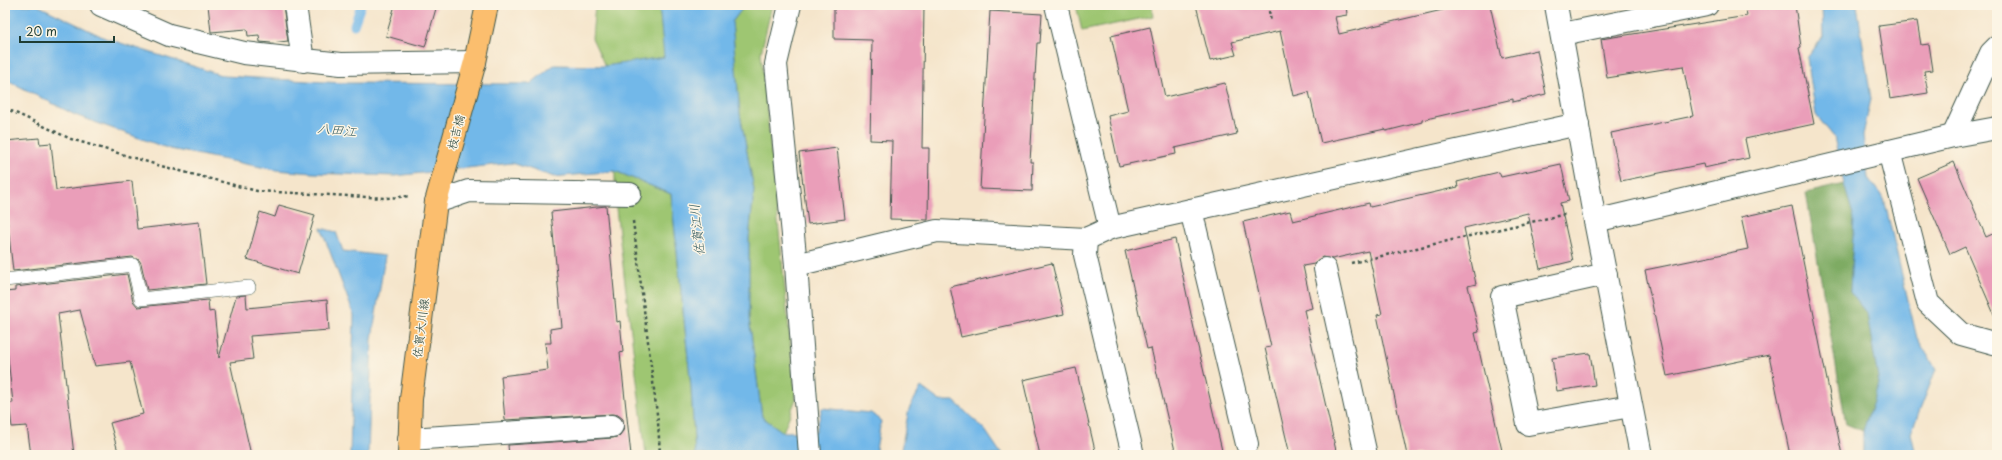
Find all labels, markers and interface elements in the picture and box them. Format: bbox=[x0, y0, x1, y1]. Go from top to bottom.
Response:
scale bar bbox=[20, 18, 114, 44]
text: 20 m bbox=[26, 22, 57, 40]
street label: 枝吉橋 bbox=[442, 112, 468, 152]
water label: 八田江 bbox=[317, 118, 358, 141]
water label: 佐賀江川 bbox=[684, 203, 708, 257]
street label: 佐賀大川線 bbox=[407, 297, 433, 359]

